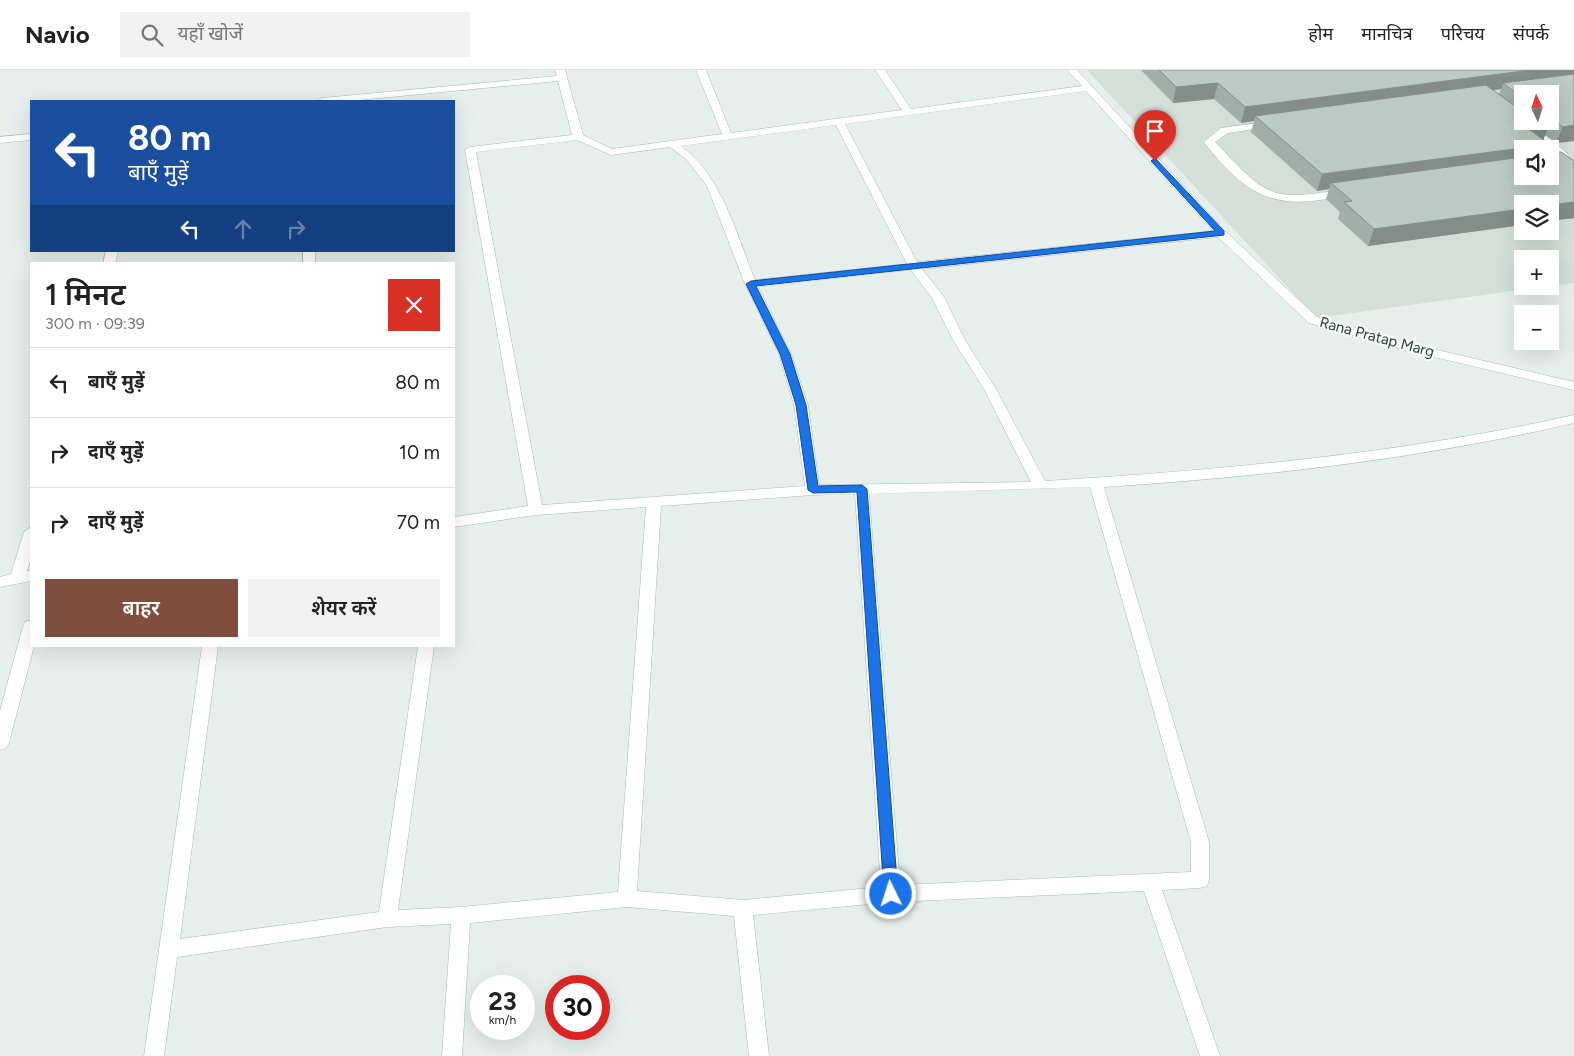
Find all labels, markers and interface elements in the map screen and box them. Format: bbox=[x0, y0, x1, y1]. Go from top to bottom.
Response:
search box bbox=[120, 12, 470, 57]
text: Navio bbox=[25, 20, 90, 49]
icon: search bbox=[138, 21, 166, 49]
text: यहाँ खोजें bbox=[178, 22, 243, 45]
text: होम bbox=[1308, 23, 1333, 45]
text: मानचित्र bbox=[1361, 23, 1413, 45]
text: परिचय bbox=[1441, 23, 1485, 45]
text: संपर्क bbox=[1513, 23, 1549, 45]
north arrow bbox=[1514, 85, 1559, 130]
map controls bbox=[1514, 85, 1559, 350]
pin bbox=[1134, 110, 1176, 161]
text: 80 m bbox=[128, 117, 211, 159]
icon: arrive bbox=[1141, 117, 1169, 145]
icon: left bbox=[45, 120, 110, 185]
button: sound bbox=[1514, 140, 1559, 185]
text: बाएँ मुड़ें bbox=[128, 159, 189, 186]
button: layers bbox=[1514, 195, 1559, 240]
icon: left bbox=[176, 215, 204, 243]
icon: ahead bbox=[229, 215, 257, 243]
icon: right bbox=[282, 215, 310, 243]
button: + bbox=[1514, 250, 1559, 295]
text: 1 मिनट bbox=[45, 276, 126, 313]
button: close bbox=[388, 279, 440, 331]
button: − bbox=[1514, 305, 1559, 350]
street label: Rana Pratap Marg bbox=[1318, 313, 1436, 361]
text: 300 m · 09:39 bbox=[45, 314, 145, 333]
icon: left bbox=[45, 369, 73, 397]
text: बाएँ मुड़ें bbox=[88, 370, 145, 393]
text: 80 m bbox=[395, 371, 440, 394]
icon: right bbox=[45, 439, 73, 467]
text: दाएँ मुड़ें bbox=[88, 440, 144, 463]
text: 10 m bbox=[399, 441, 440, 464]
icon: right bbox=[45, 509, 73, 537]
text: दाएँ मुड़ें bbox=[88, 510, 144, 533]
text: 70 m bbox=[397, 511, 440, 534]
button: बाहर bbox=[45, 579, 238, 637]
button: शेयर करें bbox=[248, 579, 440, 637]
position arrow bbox=[864, 867, 916, 919]
speed limit sign: 30 bbox=[545, 975, 610, 1040]
text: 23 bbox=[488, 986, 517, 1016]
text: km/h bbox=[489, 1013, 516, 1027]

